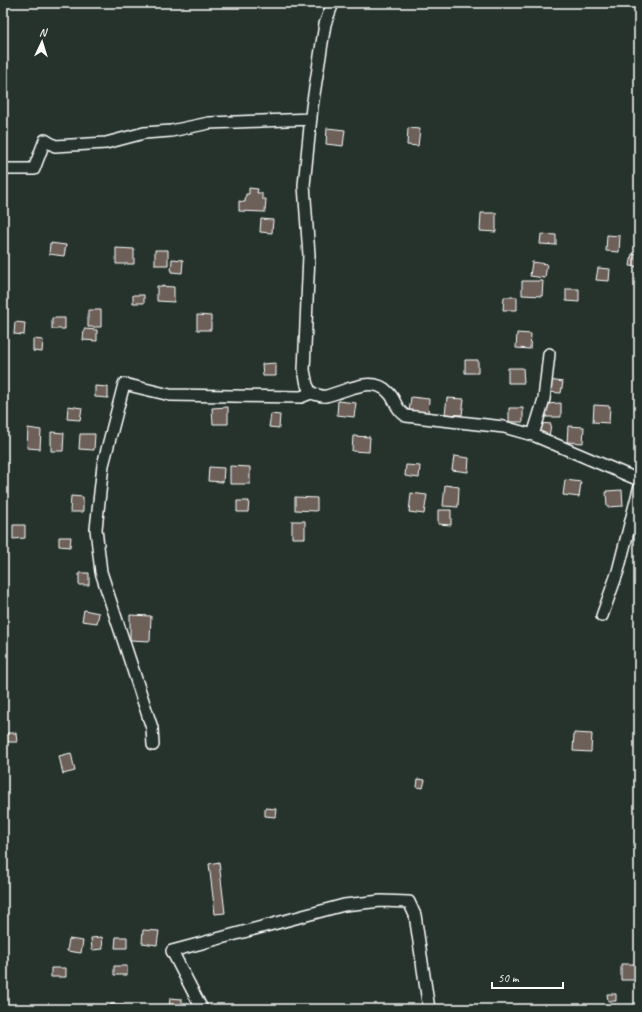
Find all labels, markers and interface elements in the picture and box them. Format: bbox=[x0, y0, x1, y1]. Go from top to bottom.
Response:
north arrow bbox=[22, 22, 62, 62]
text: N bbox=[39, 25, 49, 39]
scale bar bbox=[492, 964, 563, 990]
text: 50 m bbox=[498, 970, 520, 986]

